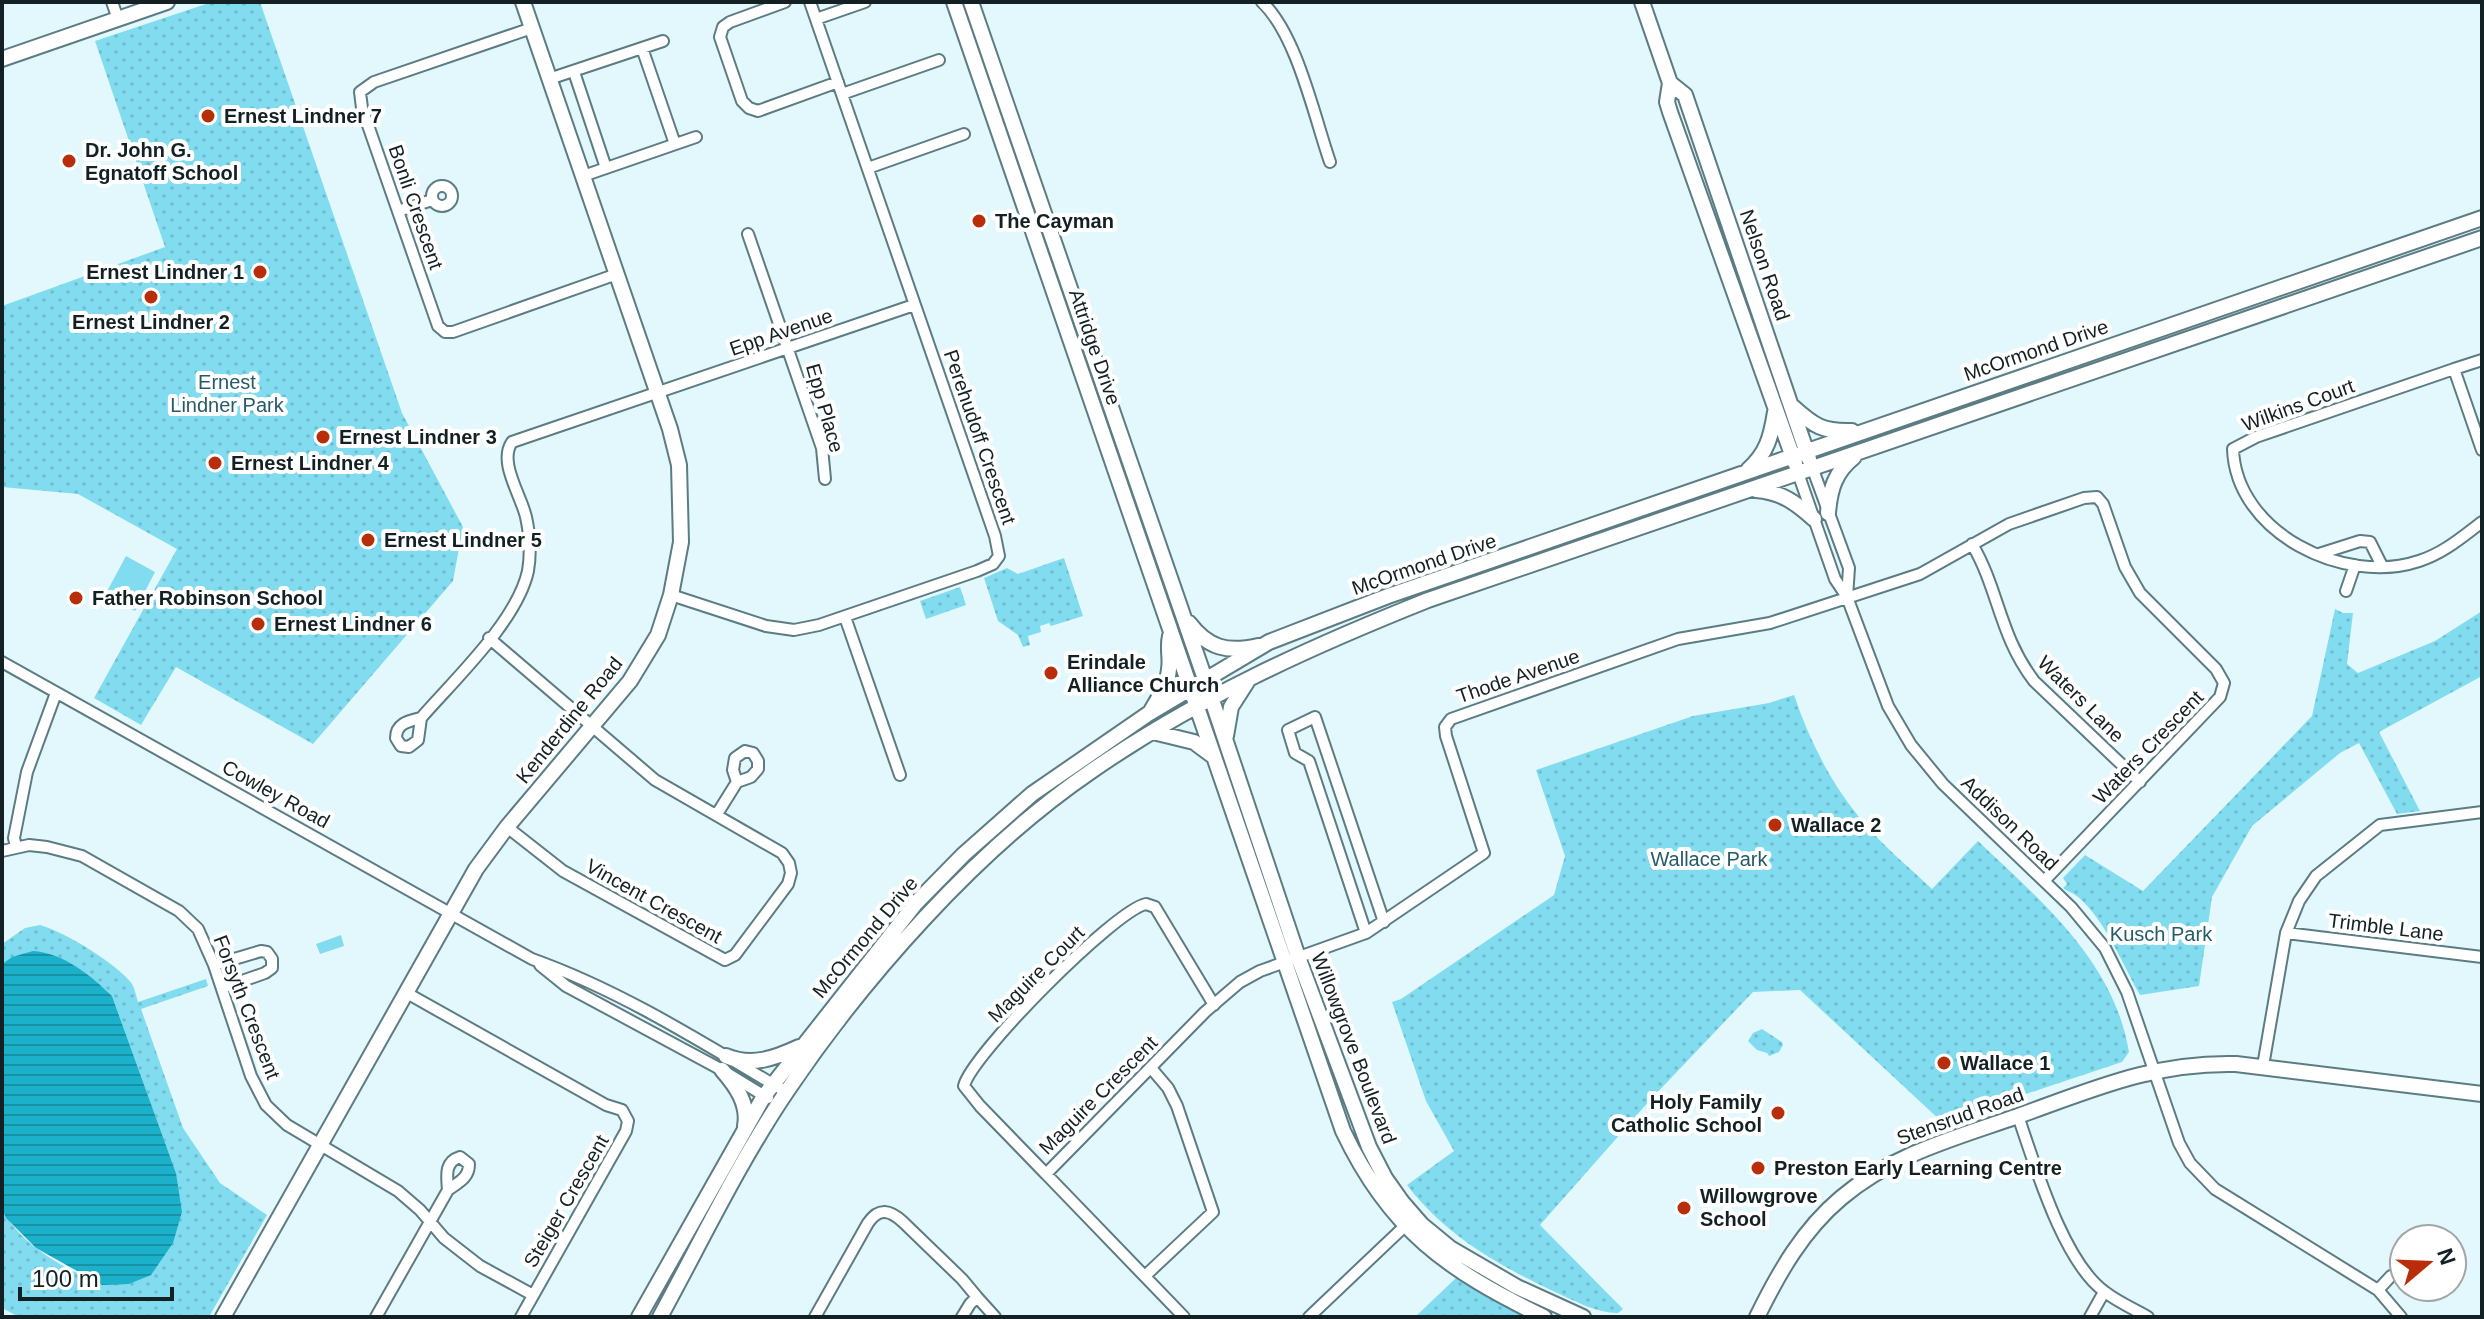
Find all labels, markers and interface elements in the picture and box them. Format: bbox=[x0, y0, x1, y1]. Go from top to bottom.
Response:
place label: Ernest Lindner 7 bbox=[224, 105, 382, 127]
marker: Ernest Lindner 7 bbox=[199, 107, 217, 125]
place label: Dr. John G. Egnatoff School bbox=[85, 139, 238, 184]
street label: Bonli Crescent bbox=[384, 142, 448, 272]
marker: Dr. John G. Egnatoff School bbox=[60, 152, 78, 170]
street label: Nelson Road bbox=[1736, 207, 1794, 323]
place label: The Cayman bbox=[995, 210, 1114, 232]
marker: The Cayman bbox=[970, 212, 988, 230]
place label: Ernest Lindner 1 bbox=[86, 261, 244, 283]
marker: Ernest Lindner 1 bbox=[251, 263, 269, 281]
street label: Attridge Drive bbox=[1065, 286, 1125, 408]
marker: Ernest Lindner 2 bbox=[142, 288, 160, 306]
street label: Epp Avenue bbox=[727, 304, 835, 360]
place label: Ernest Lindner 2 bbox=[72, 311, 230, 333]
street label: McOrmond Drive bbox=[1961, 315, 2111, 385]
street label: Perehudoff Crescent bbox=[940, 347, 1020, 528]
street label: Epp Place bbox=[802, 361, 848, 455]
park label: Ernest Lindner Park bbox=[170, 371, 285, 416]
street label: Wilkins Court bbox=[2239, 374, 2358, 435]
place label: Ernest Lindner 3 bbox=[339, 426, 497, 448]
marker: Ernest Lindner 3 bbox=[314, 428, 332, 446]
place label: Ernest Lindner 4 bbox=[231, 452, 390, 474]
marker: Ernest Lindner 4 bbox=[206, 454, 224, 472]
place label: Ernest Lindner 5 bbox=[384, 529, 542, 551]
street label: McOrmond Drive bbox=[1349, 529, 1499, 599]
marker: Ernest Lindner 5 bbox=[359, 531, 377, 549]
place label: Father Robinson School bbox=[92, 587, 323, 609]
marker: Father Robinson School bbox=[67, 589, 85, 607]
place label: Ernest Lindner 6 bbox=[274, 613, 432, 635]
marker: Ernest Lindner 6 bbox=[249, 615, 267, 633]
street label: Thode Avenue bbox=[1454, 645, 1582, 707]
place label: Erindale Alliance Church bbox=[1067, 651, 1219, 696]
street label: Waters Lane bbox=[2033, 651, 2129, 747]
street label: Kenderdine Road bbox=[511, 653, 627, 787]
marker: Erindale Alliance Church bbox=[1042, 664, 1060, 682]
street label: Waters Crescent bbox=[2089, 686, 2208, 808]
street label: Cowley Road bbox=[219, 756, 333, 832]
street label: Addison Road bbox=[1957, 771, 2063, 875]
place label: Wallace 2 bbox=[1791, 814, 1881, 836]
marker: Wallace 2 bbox=[1766, 816, 1784, 834]
park label: Wallace Park bbox=[1650, 848, 1769, 870]
street label: Vincent Crescent bbox=[582, 855, 726, 948]
street label: McOrmond Drive bbox=[808, 872, 922, 1002]
street label: Trimble Lane bbox=[2327, 909, 2445, 945]
street label: Maguire Court bbox=[983, 921, 1089, 1027]
park label: Kusch Park bbox=[2110, 923, 2213, 945]
street label: Forsyth Crescent bbox=[209, 932, 285, 1082]
street label: Willowgrove Boulevard bbox=[1307, 949, 1401, 1147]
street label: Maguire Crescent bbox=[1034, 1031, 1162, 1159]
place label: Wallace 1 bbox=[1960, 1052, 2050, 1074]
marker: Wallace 1 bbox=[1935, 1054, 1953, 1072]
street label: Stensrud Road bbox=[1894, 1083, 2026, 1149]
place label: Holy Family Catholic School bbox=[1611, 1091, 1763, 1136]
marker: Holy Family Catholic School bbox=[1769, 1104, 1787, 1122]
street label: Steiger Crescent bbox=[519, 1131, 613, 1271]
place label: Preston Early Learning Centre bbox=[1774, 1157, 2062, 1179]
marker: Preston Early Learning Centre bbox=[1749, 1159, 1767, 1177]
place label: Willowgrove School bbox=[1700, 1185, 1818, 1230]
marker: Willowgrove School bbox=[1675, 1199, 1693, 1217]
north arrow bbox=[2388, 1223, 2468, 1303]
text: N bbox=[2432, 1245, 2461, 1268]
scale bar bbox=[20, 1251, 172, 1301]
text: 100 m bbox=[32, 1265, 99, 1292]

